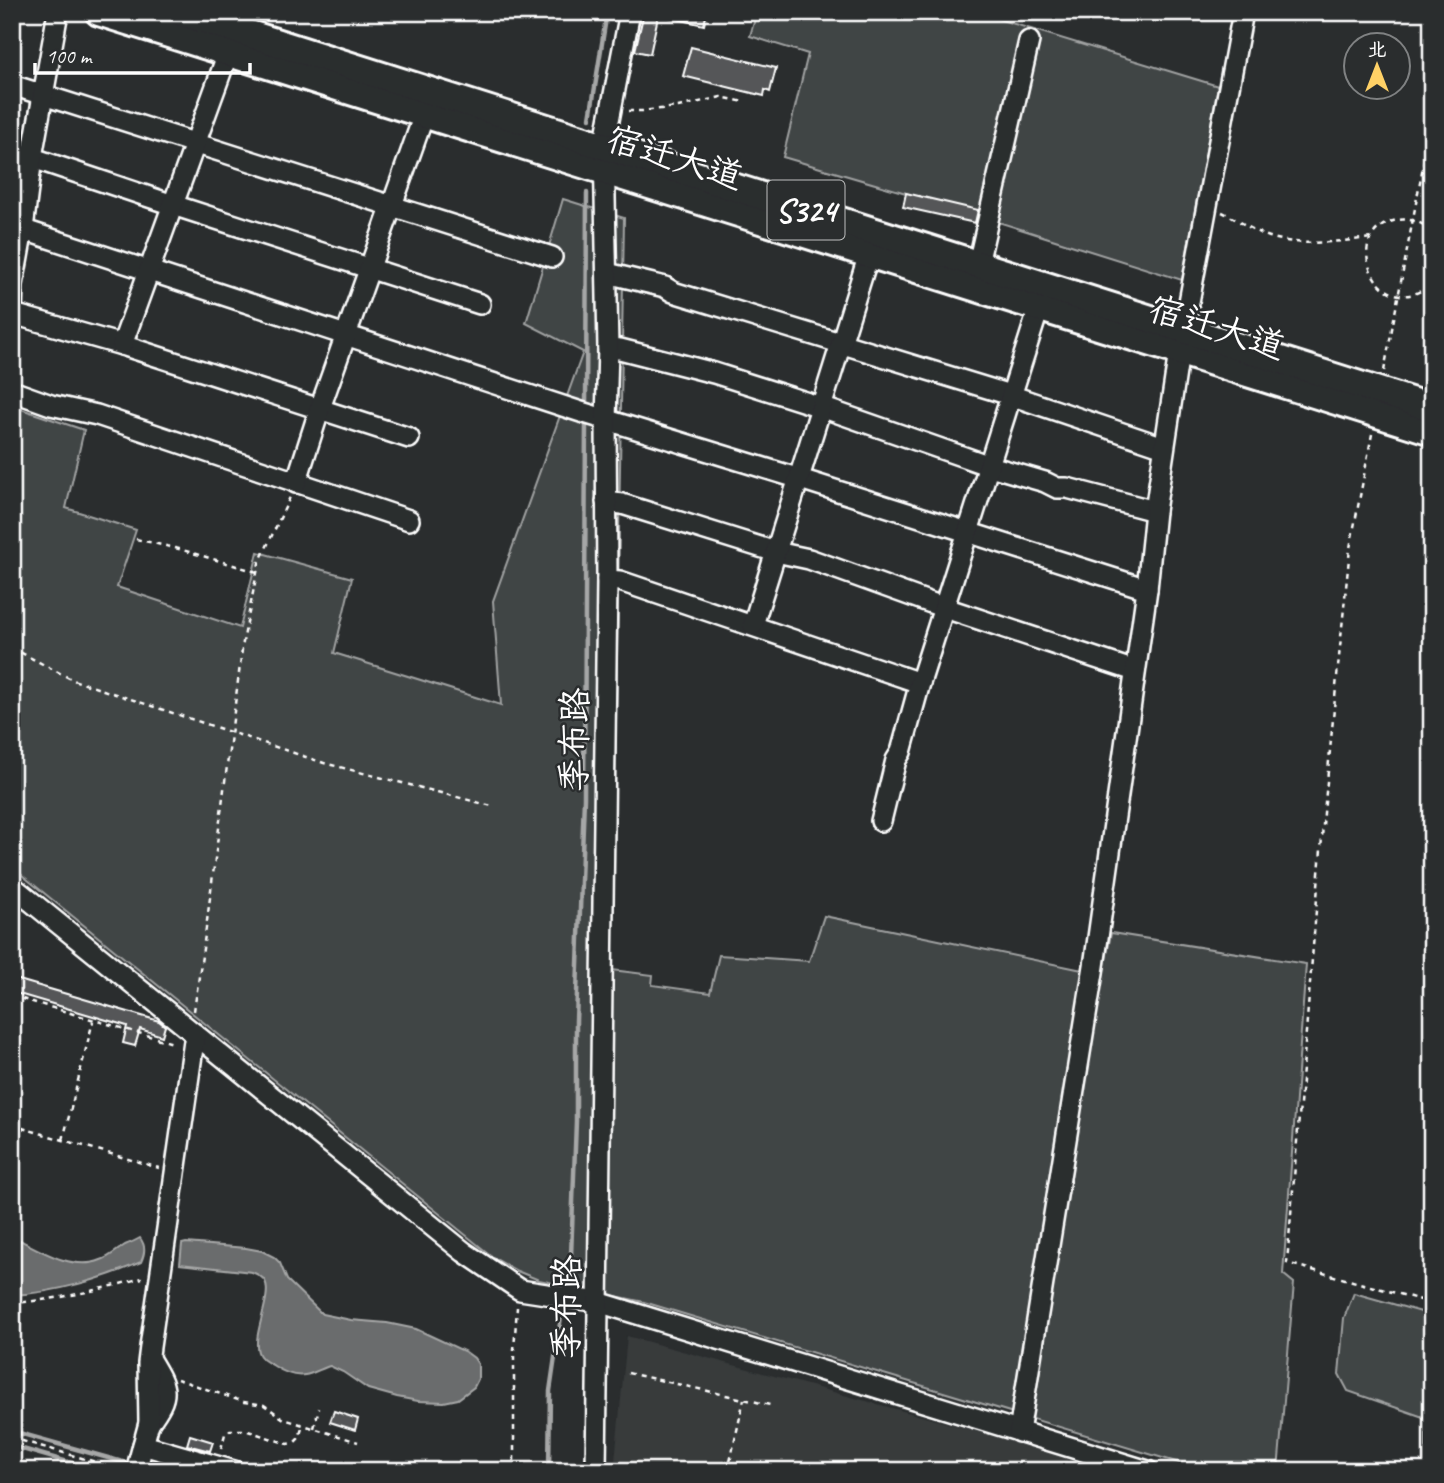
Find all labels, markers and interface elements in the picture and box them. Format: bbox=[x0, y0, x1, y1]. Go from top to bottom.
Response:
scale bar bbox=[35, 32, 250, 76]
north arrow bbox=[1342, 32, 1412, 102]
text: 北 bbox=[1367, 38, 1387, 62]
text: 100 m bbox=[46, 43, 93, 69]
street label: 宿迁大道 bbox=[601, 115, 748, 199]
road number: S324 bbox=[768, 180, 844, 240]
street label: 宿迁大道 bbox=[1143, 285, 1290, 369]
street label: 季布路 bbox=[551, 687, 598, 793]
street label: 季布路 bbox=[543, 1254, 590, 1360]

